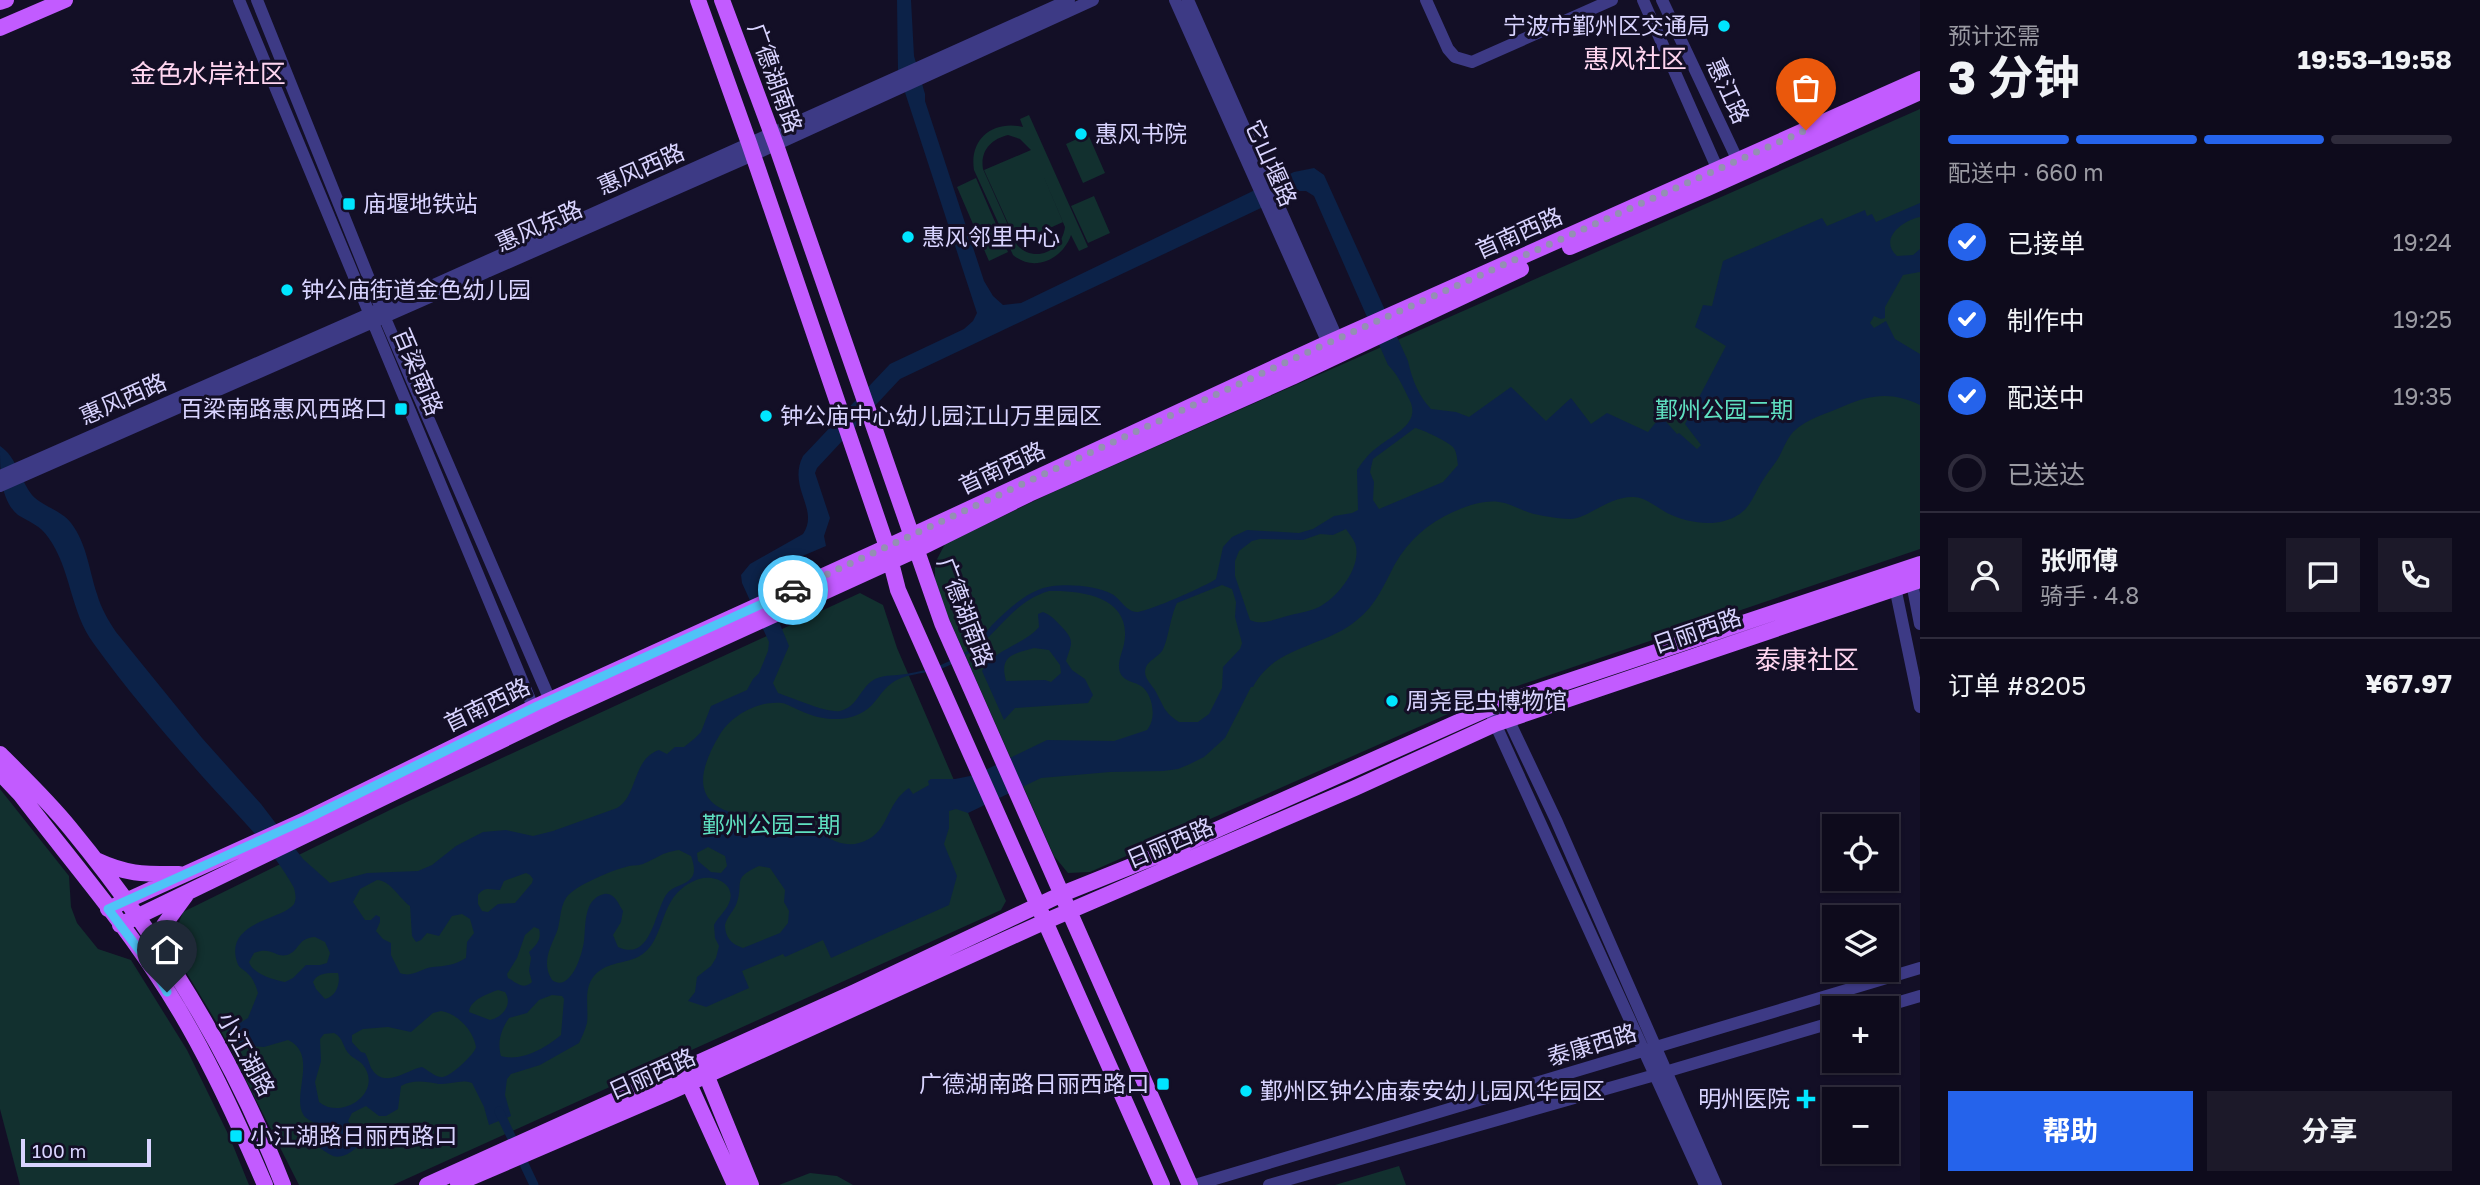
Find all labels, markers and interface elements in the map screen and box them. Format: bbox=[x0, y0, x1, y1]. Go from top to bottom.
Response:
place label: 宁波市鄞州区交通局 bbox=[1503, 11, 1710, 39]
marker: 宁波市鄞州区交通局 bbox=[1716, 18, 1732, 34]
street label: 广德湖南路 bbox=[743, 19, 809, 136]
text: 预计还需 bbox=[1948, 21, 2040, 49]
district label: 惠风社区 bbox=[1583, 43, 1687, 74]
text: 19:53–19:58 bbox=[2298, 44, 2452, 75]
text: 3 分钟 bbox=[1948, 49, 2080, 104]
street label: 惠江路 bbox=[1702, 53, 1756, 128]
district label: 金色水岸社区 bbox=[130, 58, 286, 89]
pin bbox=[1776, 58, 1836, 130]
icon: bag bbox=[1787, 69, 1825, 107]
street label: 它山堰路 bbox=[1240, 115, 1303, 210]
place label: 惠风书院 bbox=[1095, 119, 1187, 147]
marker: 惠风书院 bbox=[1073, 126, 1089, 142]
street label: 惠风西路 bbox=[593, 137, 688, 200]
text: 配送中 · 660 m bbox=[1948, 158, 2104, 186]
place label: 庙堰地铁站 bbox=[363, 189, 478, 217]
street label: 惠风东路 bbox=[491, 194, 586, 257]
marker: 庙堰地铁站 bbox=[341, 196, 357, 212]
street label: 首南西路 bbox=[1471, 201, 1566, 264]
place label: 惠风邻里中心 bbox=[922, 222, 1060, 250]
icon: check bbox=[1948, 223, 1986, 261]
text: 已接单 bbox=[2007, 228, 2085, 259]
text: 19:24 bbox=[2393, 228, 2452, 256]
marker: 惠风邻里中心 bbox=[900, 229, 916, 245]
place label: 钟公庙街道金色幼儿园 bbox=[301, 275, 531, 303]
marker: 钟公庙街道金色幼儿园 bbox=[279, 282, 295, 298]
icon: check bbox=[1948, 300, 1986, 338]
text: 制作中 bbox=[2007, 305, 2085, 336]
text: 19:25 bbox=[2393, 305, 2452, 333]
street label: 百梁南路 bbox=[388, 324, 450, 419]
street label: 惠风西路 bbox=[75, 367, 170, 430]
icon: check bbox=[1948, 377, 1986, 415]
text: 配送中 bbox=[2007, 382, 2085, 413]
text: 19:35 bbox=[2393, 382, 2452, 410]
place label: 百梁南路惠风西路口 bbox=[180, 394, 387, 422]
park label: 鄞州公园二期 bbox=[1655, 395, 1793, 423]
marker: 百梁南路惠风西路口 bbox=[393, 401, 409, 417]
place label: 钟公庙中心幼儿园江山万里园区 bbox=[780, 401, 1102, 429]
marker: 钟公庙中心幼儿园江山万里园区 bbox=[758, 408, 774, 424]
street label: 首南西路 bbox=[954, 435, 1049, 499]
text: 已送达 bbox=[2007, 459, 2085, 490]
button: person bbox=[1948, 538, 2022, 612]
button: chat bbox=[2286, 538, 2360, 612]
button: phone bbox=[2378, 538, 2452, 612]
text: 张师傅 bbox=[2040, 545, 2118, 576]
street label: 广德湖南路 bbox=[932, 553, 1000, 670]
courier bbox=[758, 555, 828, 625]
icon: car bbox=[774, 571, 812, 609]
text: 骑手 · 4.8 bbox=[2040, 581, 2139, 609]
street label: 日丽西路 bbox=[1649, 602, 1745, 658]
district label: 泰康社区 bbox=[1755, 644, 1859, 675]
text: ¥67.97 bbox=[2365, 668, 2452, 699]
text: 订单 #8205 bbox=[1948, 670, 2086, 701]
street label: 首南西路 bbox=[439, 671, 534, 737]
place label: 周尧昆虫博物馆 bbox=[1406, 686, 1567, 714]
marker: 周尧昆虫博物馆 bbox=[1384, 693, 1400, 709]
park label: 鄞州公园三期 bbox=[702, 810, 840, 838]
street label: 日丽西路 bbox=[1122, 811, 1217, 873]
map controls bbox=[1822, 814, 1899, 1164]
button: locate bbox=[1822, 814, 1899, 891]
button: layers bbox=[1822, 905, 1899, 982]
pin bbox=[137, 920, 197, 992]
icon: home bbox=[148, 931, 186, 969]
button: + bbox=[1822, 996, 1899, 1073]
street label: 小江湖路 bbox=[212, 1006, 281, 1101]
street label: 泰康西路 bbox=[1544, 1017, 1640, 1071]
street label: 日丽西路 bbox=[604, 1042, 699, 1105]
place label: 广德湖南路日丽西路口 bbox=[919, 1069, 1149, 1097]
marker: 广德湖南路日丽西路口 bbox=[1155, 1076, 1171, 1092]
place label: 鄞州区钟公庙泰安幼儿园风华园区 bbox=[1260, 1076, 1605, 1104]
marker: 鄞州区钟公庙泰安幼儿园风华园区 bbox=[1238, 1083, 1254, 1099]
place label: 明州医院 bbox=[1698, 1084, 1790, 1112]
button: − bbox=[1822, 1087, 1899, 1164]
marker: 明州医院 bbox=[1796, 1089, 1816, 1109]
button: 帮助 bbox=[1948, 1091, 2193, 1171]
button: 分享 bbox=[2207, 1091, 2452, 1171]
place label: 小江湖路日丽西路口 bbox=[250, 1121, 457, 1149]
marker: 小江湖路日丽西路口 bbox=[228, 1128, 244, 1144]
scale bar bbox=[21, 1136, 150, 1168]
text: 100 m bbox=[32, 1139, 86, 1162]

